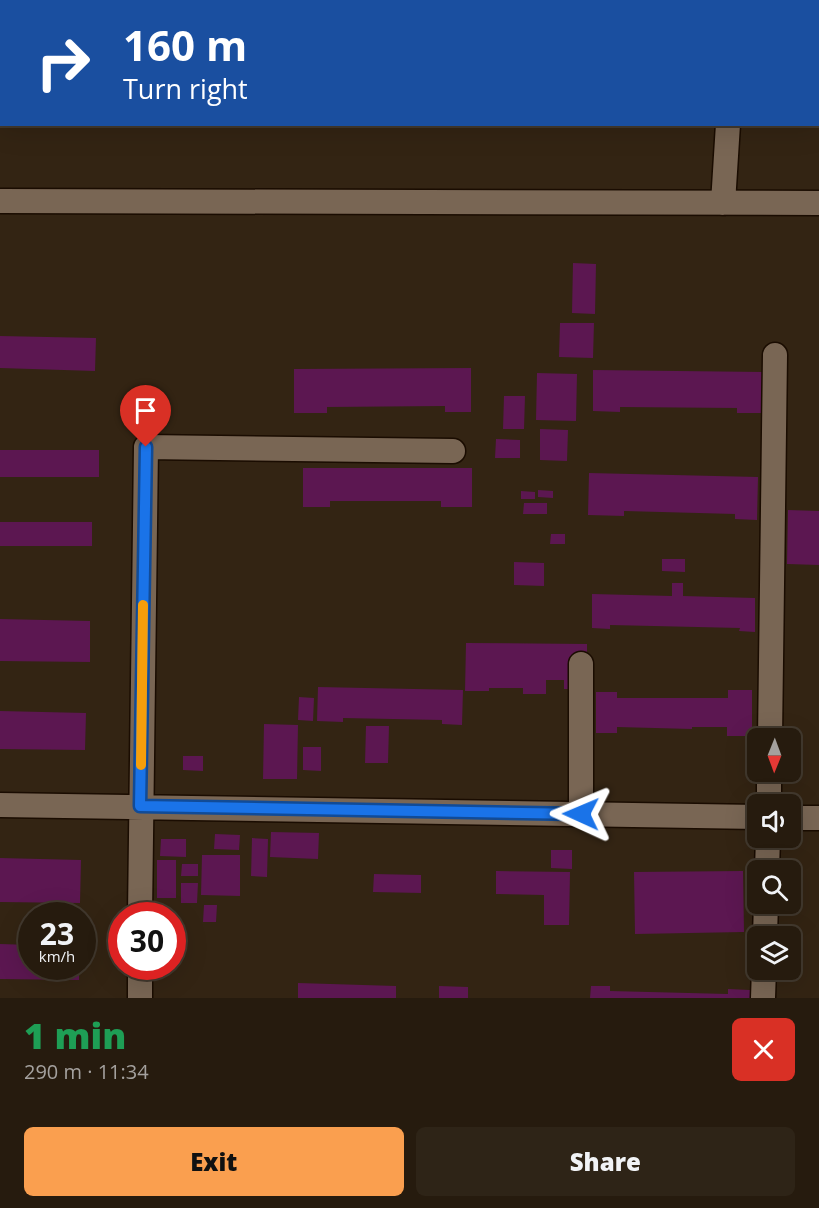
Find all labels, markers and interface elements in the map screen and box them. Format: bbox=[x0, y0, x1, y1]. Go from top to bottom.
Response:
text: 160 m bbox=[123, 16, 247, 73]
icon: right bbox=[24, 24, 102, 102]
text: Turn right bbox=[123, 70, 248, 107]
pin bbox=[120, 385, 171, 447]
icon: arrive bbox=[129, 394, 162, 427]
north arrow bbox=[747, 728, 801, 782]
map controls bbox=[747, 728, 801, 980]
position arrow bbox=[549, 782, 613, 846]
button: sound bbox=[747, 794, 801, 848]
button: search bbox=[747, 860, 801, 914]
speed limit sign: 30 bbox=[108, 902, 186, 980]
text: 23 bbox=[40, 913, 74, 954]
button: layers bbox=[747, 926, 801, 980]
text: km/h bbox=[39, 946, 75, 966]
text: 1 min bbox=[24, 1011, 126, 1060]
button: close bbox=[732, 1018, 795, 1081]
text: 290 m · 11:34 bbox=[24, 1058, 149, 1085]
button: Exit bbox=[24, 1127, 404, 1196]
button: Share bbox=[416, 1127, 795, 1196]

